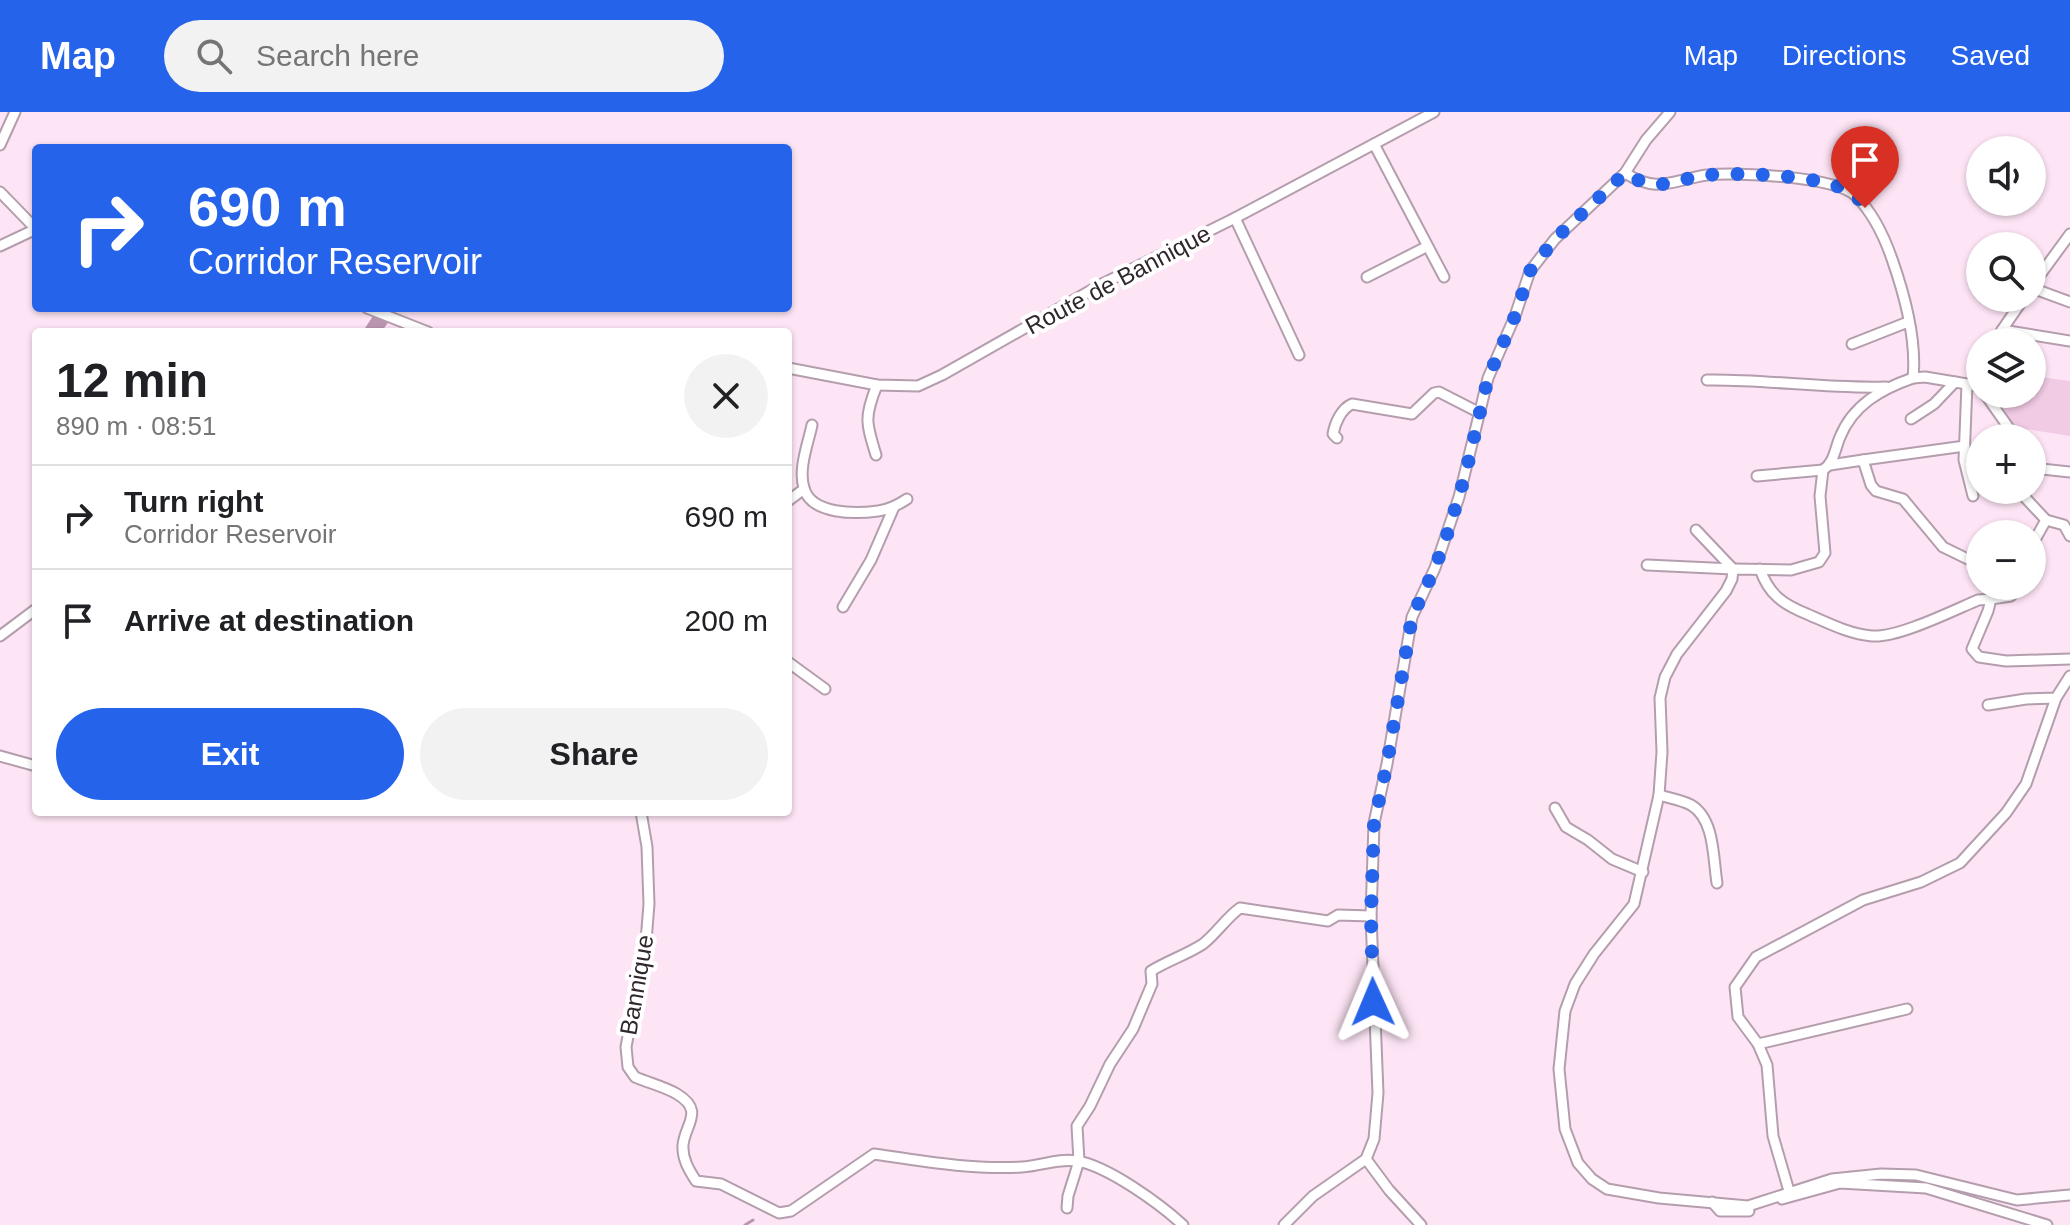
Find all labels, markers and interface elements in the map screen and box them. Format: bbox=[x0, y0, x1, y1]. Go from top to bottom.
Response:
search box bbox=[164, 20, 724, 92]
icon: search bbox=[192, 34, 236, 78]
text: Map bbox=[40, 35, 116, 77]
text: Search here bbox=[256, 39, 419, 72]
text: Map bbox=[1684, 40, 1738, 71]
text: Directions bbox=[1782, 40, 1907, 71]
text: Saved bbox=[1951, 40, 2030, 71]
pin bbox=[1831, 126, 1899, 208]
map controls bbox=[1966, 136, 2046, 600]
button: sound bbox=[1966, 136, 2046, 216]
icon: arrive bbox=[1843, 138, 1887, 182]
text: 690 m bbox=[188, 175, 347, 238]
icon: right bbox=[56, 176, 160, 280]
street label: Route de Bannique bbox=[1021, 219, 1215, 340]
button: search bbox=[1966, 232, 2046, 312]
text: Corridor Reservoir bbox=[188, 241, 482, 282]
button: layers bbox=[1966, 328, 2046, 408]
text: 12 min bbox=[56, 354, 208, 407]
button: close bbox=[684, 354, 768, 438]
text: 890 m · 08:51 bbox=[56, 411, 216, 441]
button: + bbox=[1966, 424, 2046, 504]
text: Turn right bbox=[124, 485, 263, 518]
icon: right bbox=[56, 495, 100, 539]
text: 690 m bbox=[685, 500, 768, 533]
text: Corridor Reservoir bbox=[124, 519, 336, 549]
button: − bbox=[1966, 520, 2046, 600]
icon: arrive bbox=[56, 599, 100, 643]
text: Arrive at destination bbox=[124, 604, 414, 637]
text: 200 m bbox=[685, 604, 768, 637]
button: Exit bbox=[56, 708, 404, 800]
button: Share bbox=[420, 708, 768, 800]
street label: Bannique bbox=[614, 933, 659, 1037]
position arrow bbox=[1331, 960, 1415, 1044]

